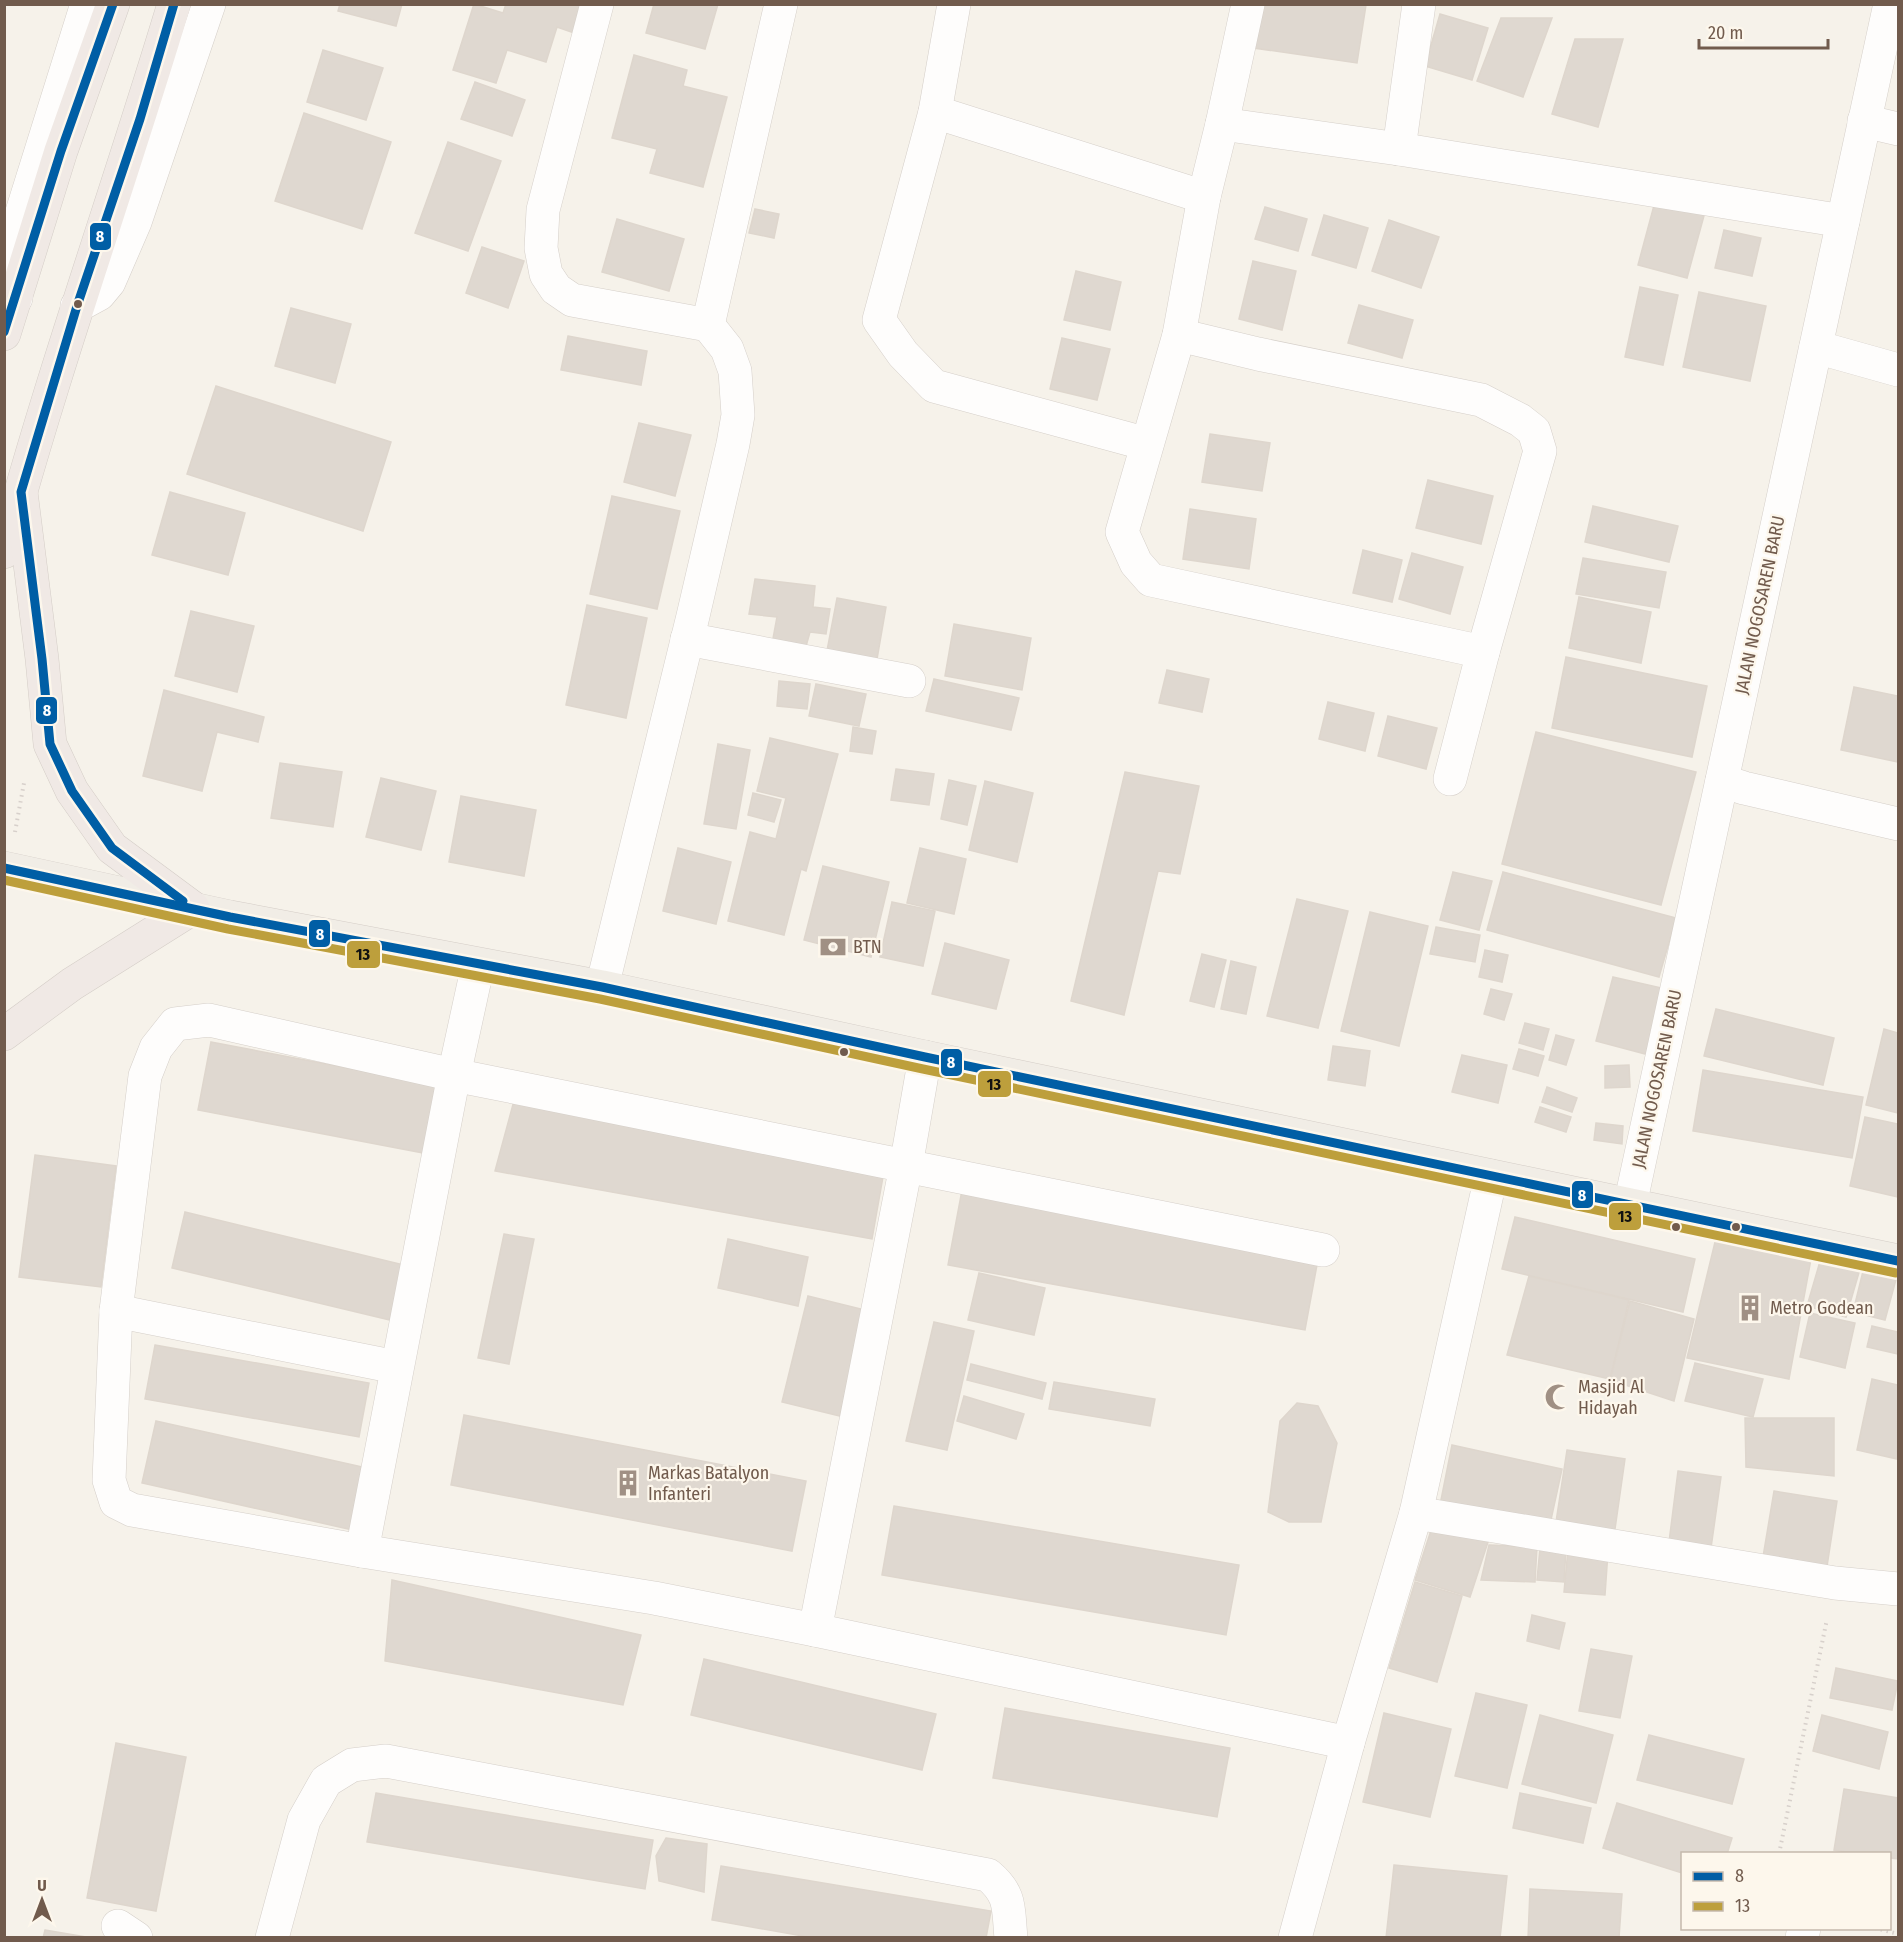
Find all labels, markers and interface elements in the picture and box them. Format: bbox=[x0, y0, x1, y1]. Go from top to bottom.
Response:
scale bar bbox=[1699, 12, 1828, 50]
text: 20 m bbox=[1708, 22, 1743, 44]
line badge: 8 bbox=[89, 222, 112, 251]
text: 8 bbox=[96, 227, 105, 246]
unlabelled marker bbox=[72, 298, 84, 310]
street label: JALAN NOGOSAREN BARU bbox=[1730, 514, 1790, 696]
line badge: 8 bbox=[35, 696, 58, 725]
text: 8 bbox=[43, 701, 52, 720]
line badge: 8 bbox=[308, 919, 331, 948]
text: 8 bbox=[316, 925, 325, 944]
bank icon: BTN bbox=[818, 932, 848, 962]
place label: BTN bbox=[853, 936, 882, 958]
line badge: 13 bbox=[346, 940, 381, 969]
text: 13 bbox=[356, 945, 371, 964]
street label: JALAN NOGOSAREN BARU bbox=[1627, 988, 1687, 1170]
unlabelled marker bbox=[838, 1046, 850, 1058]
line badge: 8 bbox=[940, 1048, 963, 1077]
text: 8 bbox=[947, 1053, 956, 1072]
line badge: 13 bbox=[977, 1070, 1012, 1098]
text: 13 bbox=[987, 1075, 1002, 1094]
line badge: 8 bbox=[1571, 1180, 1594, 1209]
text: 8 bbox=[1578, 1186, 1587, 1205]
line badge: 13 bbox=[1608, 1202, 1642, 1231]
text: 13 bbox=[1618, 1207, 1633, 1226]
unlabelled marker bbox=[1670, 1221, 1682, 1233]
unlabelled marker bbox=[1730, 1221, 1742, 1233]
building icon: Metro Godean bbox=[1735, 1293, 1765, 1323]
place label: Metro Godean bbox=[1770, 1297, 1874, 1319]
place label: Masjid Al Hidayah bbox=[1578, 1376, 1645, 1419]
mosque icon: Masjid Al Hidayah bbox=[1543, 1382, 1573, 1412]
place label: Markas Batalyon Infanteri bbox=[648, 1462, 769, 1505]
building icon: Markas Batalyon Infanteri bbox=[613, 1468, 643, 1498]
legend bbox=[1681, 1852, 1891, 1930]
text: 8 bbox=[1735, 1865, 1744, 1887]
north arrow bbox=[12, 1870, 72, 1930]
text: U bbox=[37, 1876, 47, 1895]
text: 13 bbox=[1735, 1895, 1750, 1917]

